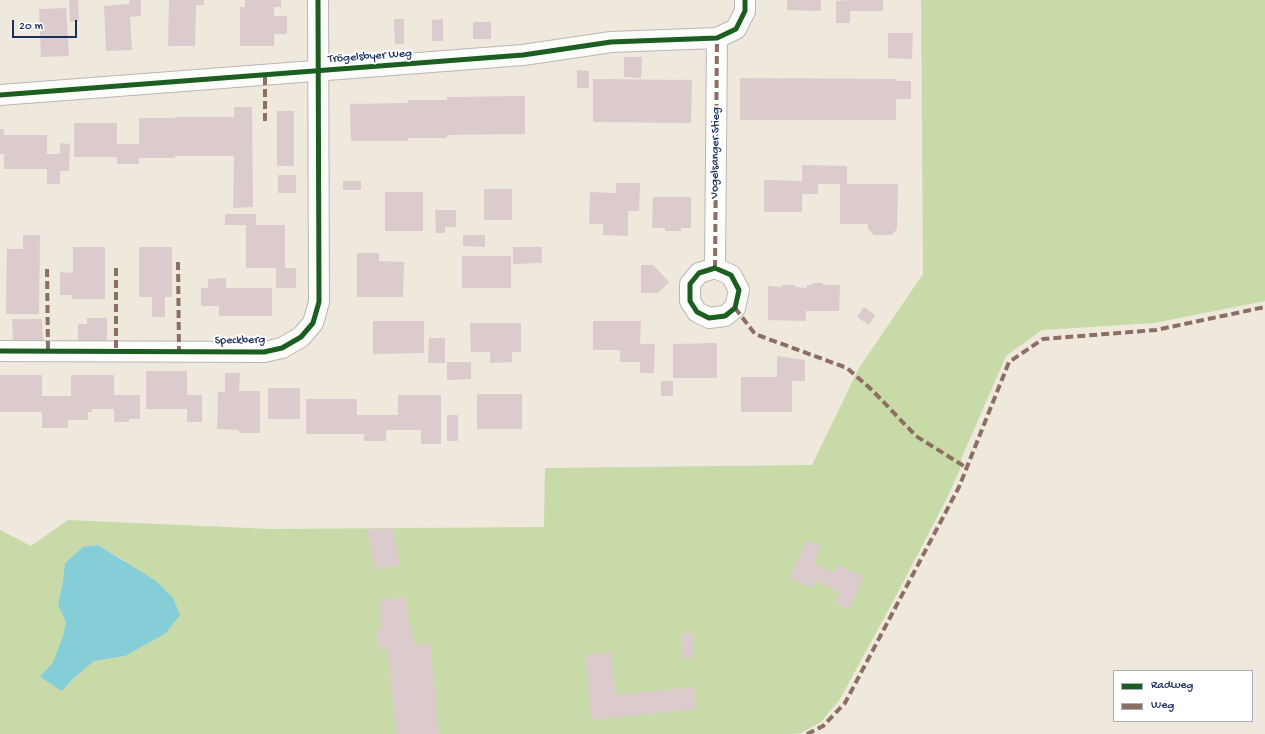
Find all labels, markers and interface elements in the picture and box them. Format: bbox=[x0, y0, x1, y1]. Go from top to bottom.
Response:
scale bar bbox=[14, 12, 79, 38]
text: 20 m bbox=[19, 20, 43, 34]
street label: Trögelsbyer Weg bbox=[328, 47, 412, 67]
street label: Vogelsanger Stieg bbox=[708, 107, 724, 199]
street label: Speckberg bbox=[215, 333, 265, 349]
legend bbox=[1113, 670, 1253, 722]
text: Radweg bbox=[1151, 679, 1193, 693]
text: Weg bbox=[1151, 699, 1174, 713]

